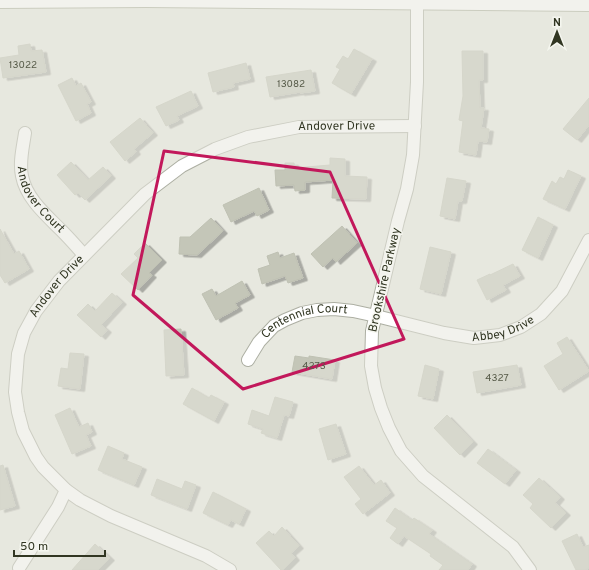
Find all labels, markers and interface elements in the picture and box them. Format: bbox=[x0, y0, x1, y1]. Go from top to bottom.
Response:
north arrow bbox=[537, 12, 577, 52]
text: N bbox=[553, 16, 561, 30]
house number: 13022 bbox=[9, 59, 37, 72]
house number: 13082 bbox=[277, 78, 305, 91]
street label: Andover Drive bbox=[298, 118, 375, 135]
street label: Andover Court bbox=[13, 165, 68, 237]
street label: Brookshire Parkway bbox=[365, 226, 405, 334]
street label: Andover Drive bbox=[26, 252, 88, 320]
street label: Centennial Court bbox=[258, 301, 348, 342]
street label: Abbey Drive bbox=[471, 312, 538, 346]
house number: 4273 bbox=[302, 360, 326, 373]
house number: 4327 bbox=[485, 372, 509, 385]
scale bar bbox=[14, 532, 105, 558]
text: 50 m bbox=[20, 539, 48, 555]

